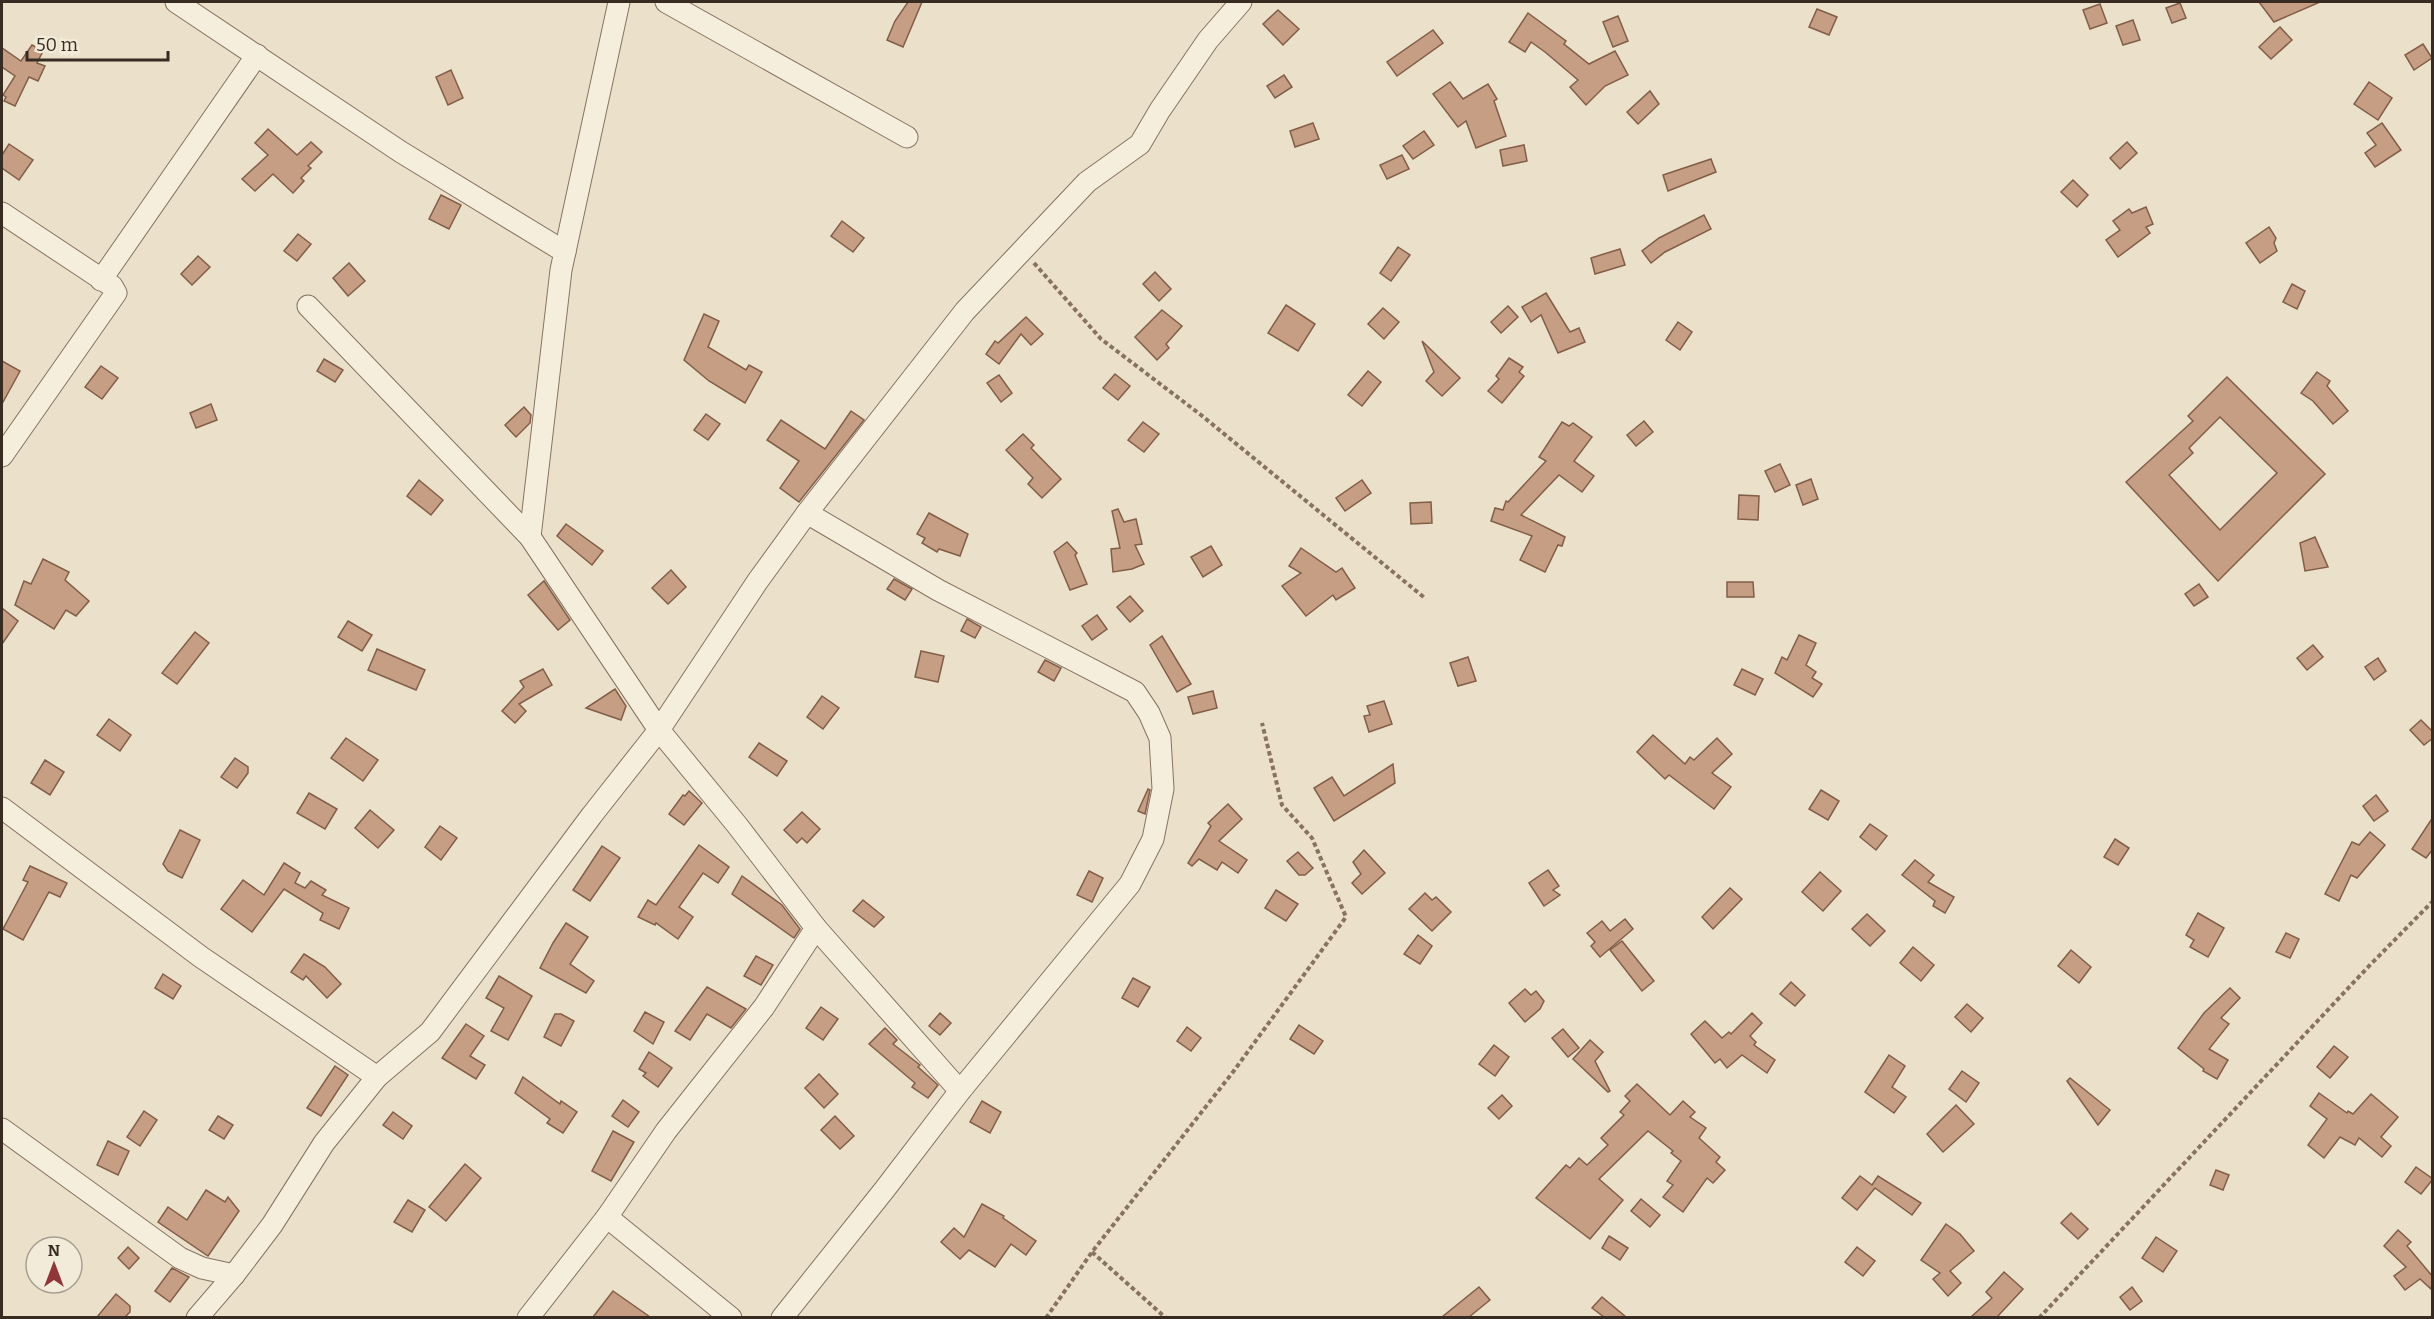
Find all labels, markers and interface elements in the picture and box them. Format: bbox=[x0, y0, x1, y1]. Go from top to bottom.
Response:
scale bar bbox=[27, 24, 168, 62]
text: 50 m bbox=[36, 34, 78, 56]
north arrow bbox=[24, 1235, 84, 1295]
text: N bbox=[48, 1241, 60, 1260]

